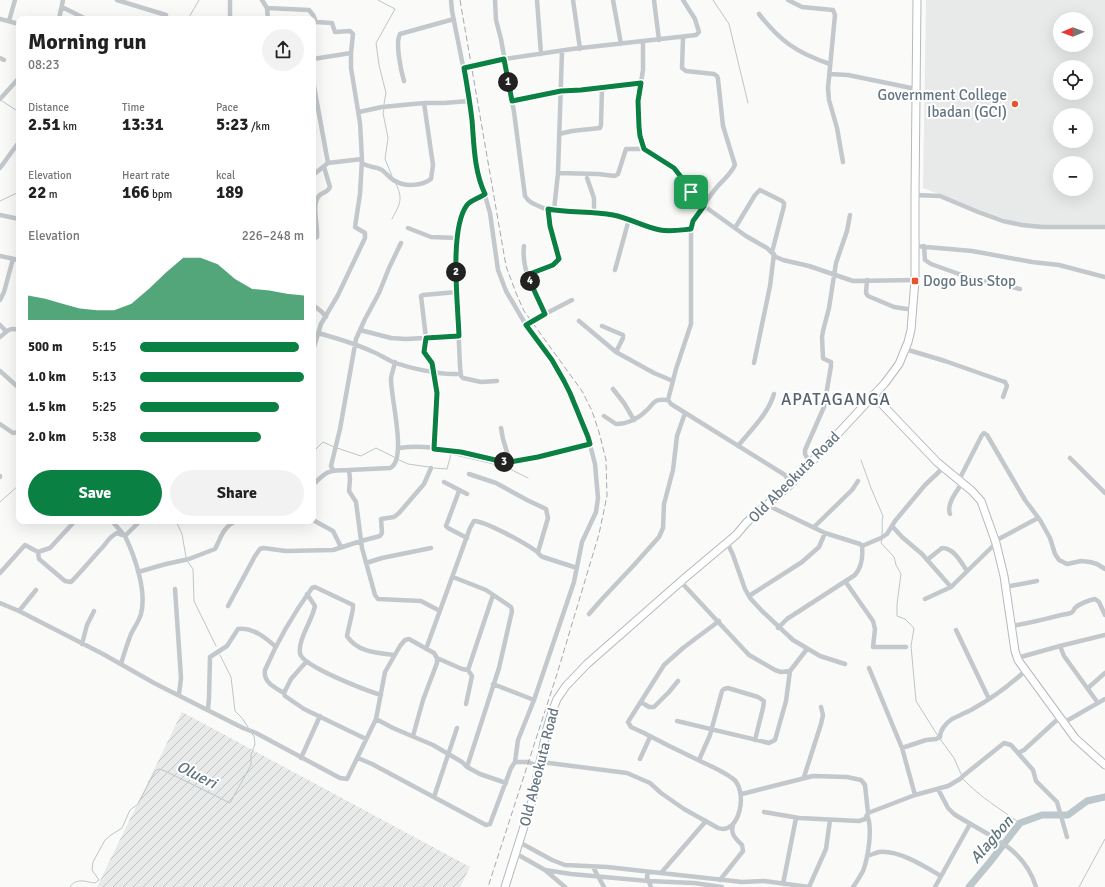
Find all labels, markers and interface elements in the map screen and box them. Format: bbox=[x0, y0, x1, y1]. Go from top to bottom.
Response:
north arrow bbox=[1053, 12, 1093, 52]
map controls bbox=[1053, 12, 1093, 196]
text: Morning run bbox=[28, 28, 147, 55]
button: share bbox=[262, 29, 304, 71]
text: 08:23 bbox=[28, 57, 60, 73]
button: locate bbox=[1053, 60, 1093, 100]
pin: 1 bbox=[498, 72, 518, 92]
text: 1 bbox=[505, 75, 511, 88]
place label: Government College Ibadan (GCI) bbox=[877, 86, 1007, 121]
marker: Government College Ibadan (GCI) bbox=[1010, 99, 1020, 109]
text: Distance bbox=[28, 101, 69, 114]
text: Time bbox=[122, 101, 145, 114]
text: Pace bbox=[216, 101, 238, 114]
button: + bbox=[1053, 108, 1093, 148]
text: 2.51 bbox=[28, 114, 60, 135]
text: 13:31 bbox=[122, 114, 164, 135]
text: 5:23 bbox=[216, 114, 249, 135]
text: km bbox=[60, 120, 77, 133]
text: /km bbox=[249, 120, 270, 133]
button: − bbox=[1053, 156, 1093, 196]
text: Elevation bbox=[28, 169, 72, 182]
text: Heart rate bbox=[122, 169, 170, 182]
text: kcal bbox=[216, 169, 235, 182]
pin bbox=[674, 175, 708, 209]
icon: arrive bbox=[680, 181, 702, 203]
text: 22 bbox=[28, 182, 46, 203]
text: 166 bbox=[122, 182, 150, 203]
text: 189 bbox=[216, 182, 244, 203]
text: m bbox=[46, 188, 58, 201]
text: bpm bbox=[150, 188, 172, 201]
text: Elevation bbox=[28, 228, 80, 244]
text: 226–248 m bbox=[242, 228, 304, 244]
pin: 2 bbox=[446, 262, 466, 282]
text: 2 bbox=[453, 265, 459, 278]
pin: 4 bbox=[520, 271, 540, 291]
place label: Dogo Bus Stop bbox=[923, 272, 1016, 290]
text: 4 bbox=[527, 274, 533, 287]
marker: Dogo Bus Stop bbox=[910, 276, 920, 286]
text: 500 m bbox=[28, 339, 62, 355]
text: 5:15 bbox=[92, 339, 117, 355]
text: 1.0 km bbox=[28, 369, 66, 385]
text: 5:13 bbox=[92, 369, 117, 385]
district label: APATAGANGA bbox=[781, 389, 891, 410]
text: 1.5 km bbox=[28, 399, 66, 415]
text: 5:25 bbox=[92, 399, 117, 415]
street label: Old Abeokuta Road bbox=[745, 428, 843, 526]
text: 2.0 km bbox=[28, 429, 66, 445]
text: 5:38 bbox=[92, 429, 117, 445]
pin: 3 bbox=[494, 452, 514, 472]
text: 3 bbox=[501, 455, 507, 468]
button: Save bbox=[28, 470, 162, 516]
button: Share bbox=[170, 470, 304, 516]
street label: Old Abeokuta Road bbox=[516, 706, 562, 828]
water label: Olueri bbox=[173, 756, 221, 794]
water label: Alagbon bbox=[966, 811, 1019, 867]

